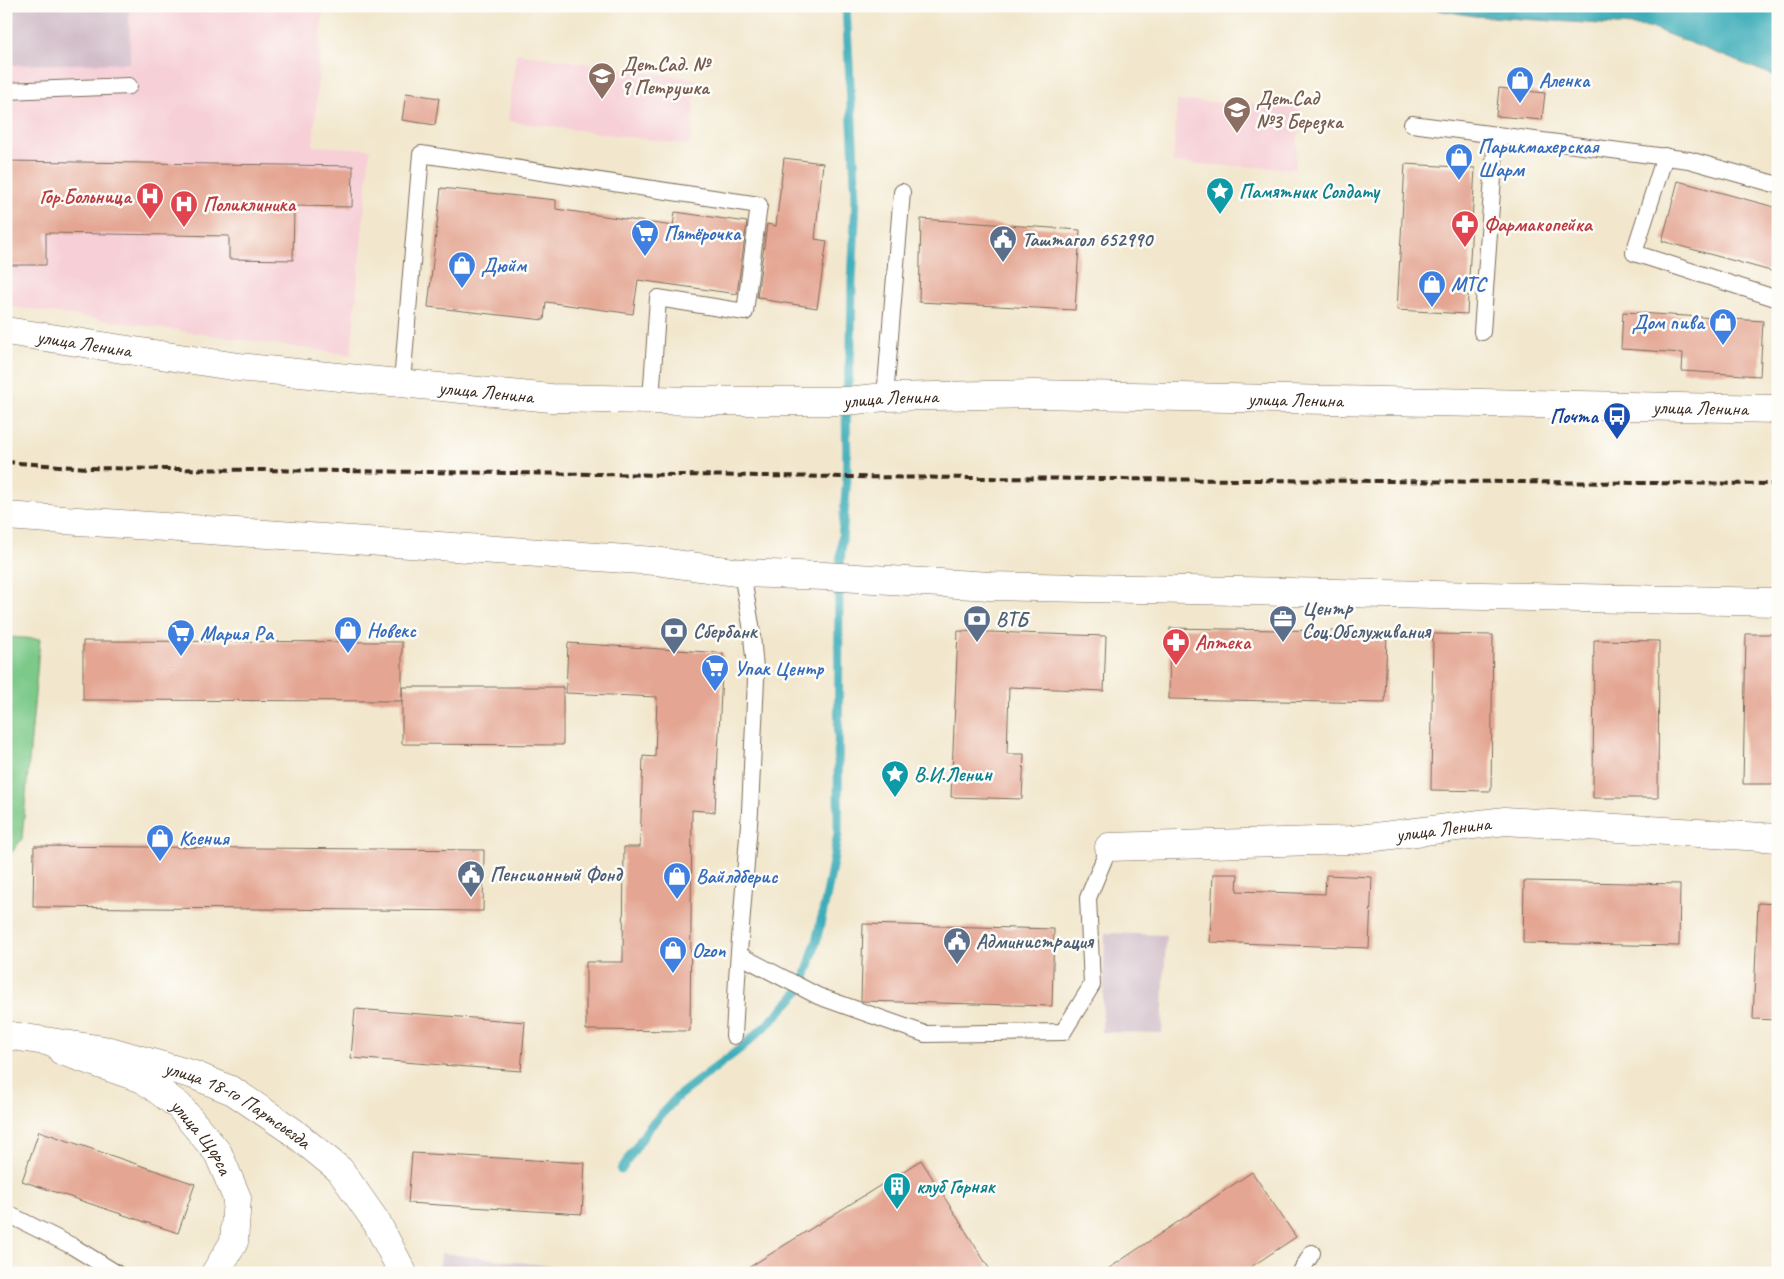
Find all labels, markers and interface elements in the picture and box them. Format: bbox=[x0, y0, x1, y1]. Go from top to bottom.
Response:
place label: Дет.Сад. № 9 Петрушка bbox=[621, 52, 713, 101]
school or university icon: Дет.Сад. № 9 Петрушка bbox=[587, 61, 617, 100]
shop icon: Аленка bbox=[1505, 65, 1535, 104]
place label: Аленка bbox=[1539, 68, 1591, 93]
place label: Дет.Сад №3 Березка bbox=[1256, 86, 1345, 135]
school or university icon: Дет.Сад №3 Березка bbox=[1222, 95, 1252, 134]
place label: Парикмахерская Шарм bbox=[1478, 134, 1600, 182]
shop icon: Парикмахерская Шарм bbox=[1444, 142, 1474, 181]
place icon: Памятник Солдату bbox=[1205, 176, 1235, 215]
place label: Памятник Солдату bbox=[1239, 179, 1381, 204]
hospital icon: Гор.Больница bbox=[135, 181, 165, 220]
place label: Гор.Больница bbox=[40, 184, 133, 209]
hospital icon: Поликлиника bbox=[169, 189, 199, 228]
place label: Поликлиника bbox=[203, 192, 296, 217]
pharmacy icon: Фармакопейка bbox=[1450, 209, 1480, 248]
place label: Фармакопейка bbox=[1484, 212, 1594, 237]
supermarket icon: Пятёрочка bbox=[630, 218, 660, 257]
place label: Пятёрочка bbox=[664, 221, 742, 246]
public building icon: Таштагол 652990 bbox=[988, 224, 1018, 263]
place label: Таштагол 652990 bbox=[1022, 227, 1154, 252]
shop icon: Дюйм bbox=[447, 250, 477, 289]
place label: Дюйм bbox=[481, 253, 527, 278]
shop icon: МТС bbox=[1417, 269, 1447, 308]
place label: МТС bbox=[1451, 272, 1488, 297]
shop icon: Дом пива bbox=[1708, 307, 1738, 346]
place label: Дом пива bbox=[1632, 310, 1706, 335]
street label: улица Ленина bbox=[34, 324, 135, 364]
street label: улица Ленина bbox=[436, 375, 536, 409]
street label: улица Ленина bbox=[841, 384, 940, 414]
street label: улица Ленина bbox=[1247, 386, 1345, 413]
street label: улица Ленина bbox=[1651, 394, 1750, 421]
bus stop icon: Почта bbox=[1602, 401, 1632, 440]
place label: Почта bbox=[1550, 404, 1599, 429]
place label: Центр Соц.Обслуживания bbox=[1302, 596, 1432, 644]
bank icon: ВТБ bbox=[962, 604, 992, 643]
office icon: Центр Соц.Обслуживания bbox=[1268, 604, 1298, 643]
place label: ВТБ bbox=[996, 607, 1030, 632]
shop icon: Новекс bbox=[333, 615, 363, 654]
bank icon: Сбербанк bbox=[659, 616, 689, 655]
supermarket icon: Мария Ра bbox=[166, 618, 196, 657]
place label: Новекс bbox=[367, 618, 417, 643]
place label: Сбербанк bbox=[693, 619, 759, 644]
place label: Мария Ра bbox=[200, 621, 275, 646]
pharmacy icon: Аптека bbox=[1161, 627, 1191, 666]
place label: Аптека bbox=[1195, 630, 1252, 655]
supermarket icon: Упак Центр bbox=[700, 653, 730, 692]
place label: Упак Центр bbox=[734, 656, 825, 681]
place icon: В.И.Ленин bbox=[880, 759, 910, 798]
place label: В.И.Ленин bbox=[914, 762, 993, 787]
street label: улица Ленина bbox=[1394, 811, 1494, 847]
shop icon: Ксения bbox=[145, 823, 175, 862]
place label: Ксения bbox=[179, 826, 230, 851]
public building icon: Пенсионный Фонд bbox=[456, 859, 486, 898]
shop icon: Вайлдберис bbox=[662, 861, 692, 900]
place label: Пенсионный Фонд bbox=[490, 862, 623, 887]
place label: Вайлдберис bbox=[696, 864, 779, 889]
public building icon: Администрация bbox=[942, 926, 972, 965]
place label: Администрация bbox=[976, 929, 1095, 954]
shop icon: Ozon bbox=[658, 935, 688, 974]
place label: Ozon bbox=[692, 938, 726, 963]
street label: улица 18-го Партсьезда bbox=[161, 1055, 317, 1155]
street label: улица Щорса bbox=[165, 1092, 238, 1180]
building icon: клуб Горняк bbox=[882, 1171, 912, 1210]
place label: клуб Горняк bbox=[916, 1174, 996, 1199]

